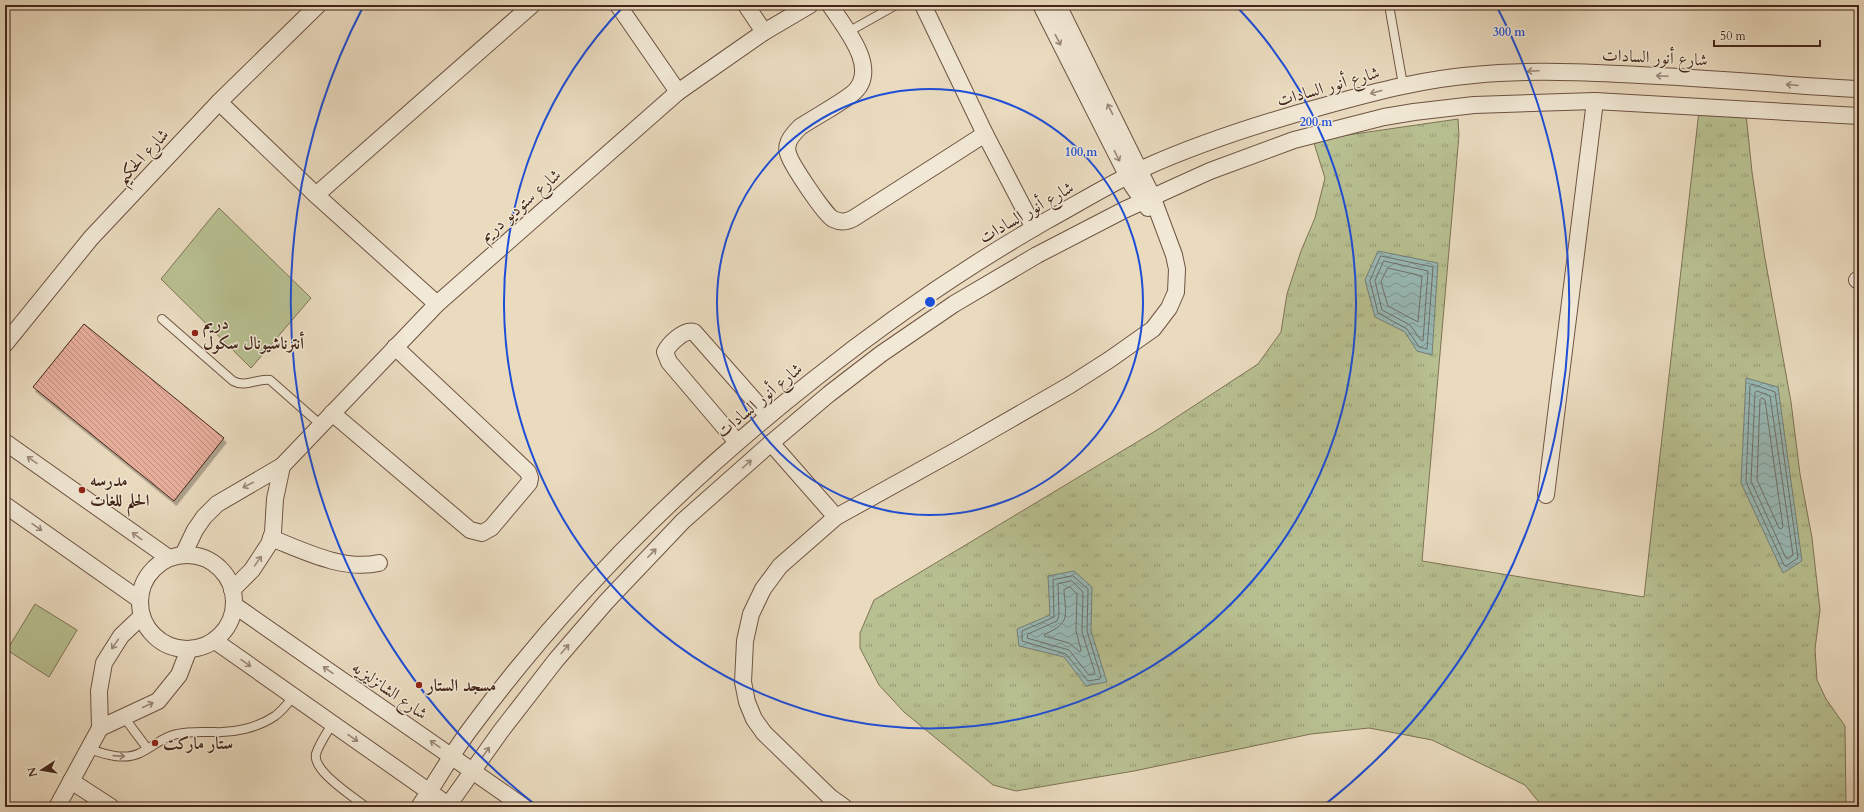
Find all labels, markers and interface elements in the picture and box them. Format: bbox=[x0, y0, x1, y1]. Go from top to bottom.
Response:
scale bar bbox=[1714, 22, 1820, 48]
text: 300 m bbox=[1493, 24, 1526, 40]
text: 50 m bbox=[1720, 28, 1747, 44]
one-way arrow bbox=[1055, 34, 1062, 46]
street label: شارع أنور السادات bbox=[1601, 42, 1708, 74]
street label: شارع أنور السادات bbox=[1274, 60, 1383, 114]
one-way arrow bbox=[1527, 68, 1540, 75]
one-way arrow bbox=[1656, 72, 1669, 80]
one-way arrow bbox=[1786, 82, 1799, 89]
one-way arrow bbox=[1370, 89, 1383, 96]
one-way arrow bbox=[1106, 103, 1113, 115]
text: 200 m bbox=[1300, 114, 1333, 130]
street label: شارع الحكيم bbox=[111, 124, 178, 192]
text: 100 m bbox=[1065, 144, 1098, 160]
one-way arrow bbox=[1114, 150, 1121, 162]
street label: شارع ستوديو دريم bbox=[475, 164, 568, 249]
street label: شارع أنور السادات bbox=[974, 175, 1079, 251]
centre of rings bbox=[923, 295, 937, 309]
place label: دريم أنترناشيونال سكول bbox=[203, 312, 305, 355]
marker: دريم أنترناشيونال سكول bbox=[190, 328, 200, 338]
street label: شارع أنور السادات bbox=[711, 357, 809, 445]
one-way arrow bbox=[26, 456, 37, 464]
one-way arrow bbox=[742, 459, 752, 469]
place label: مدرسه الحلم للغات bbox=[90, 469, 150, 517]
one-way arrow bbox=[242, 482, 254, 490]
marker: مدرسه الحلم للغات bbox=[77, 485, 87, 495]
one-way arrow bbox=[31, 523, 42, 531]
one-way arrow bbox=[132, 532, 143, 540]
one-way arrow bbox=[647, 548, 657, 558]
one-way arrow bbox=[254, 556, 262, 567]
one-way arrow bbox=[111, 638, 119, 649]
one-way arrow bbox=[560, 645, 569, 655]
street label: شارع الشانزليزيه bbox=[346, 656, 432, 727]
one-way arrow bbox=[241, 659, 252, 667]
one-way arrow bbox=[323, 666, 334, 674]
place label: مسجد الستار bbox=[425, 674, 496, 697]
marker: مسجد الستار bbox=[414, 680, 424, 690]
one-way arrow bbox=[142, 701, 154, 708]
place label: ستار ماركت bbox=[163, 732, 233, 755]
one-way arrow bbox=[347, 734, 358, 742]
marker: ستار ماركت bbox=[150, 738, 160, 748]
one-way arrow bbox=[430, 740, 441, 748]
one-way arrow bbox=[482, 747, 490, 758]
north arrow bbox=[22, 750, 62, 790]
one-way arrow bbox=[112, 752, 125, 759]
text: N bbox=[24, 765, 41, 778]

